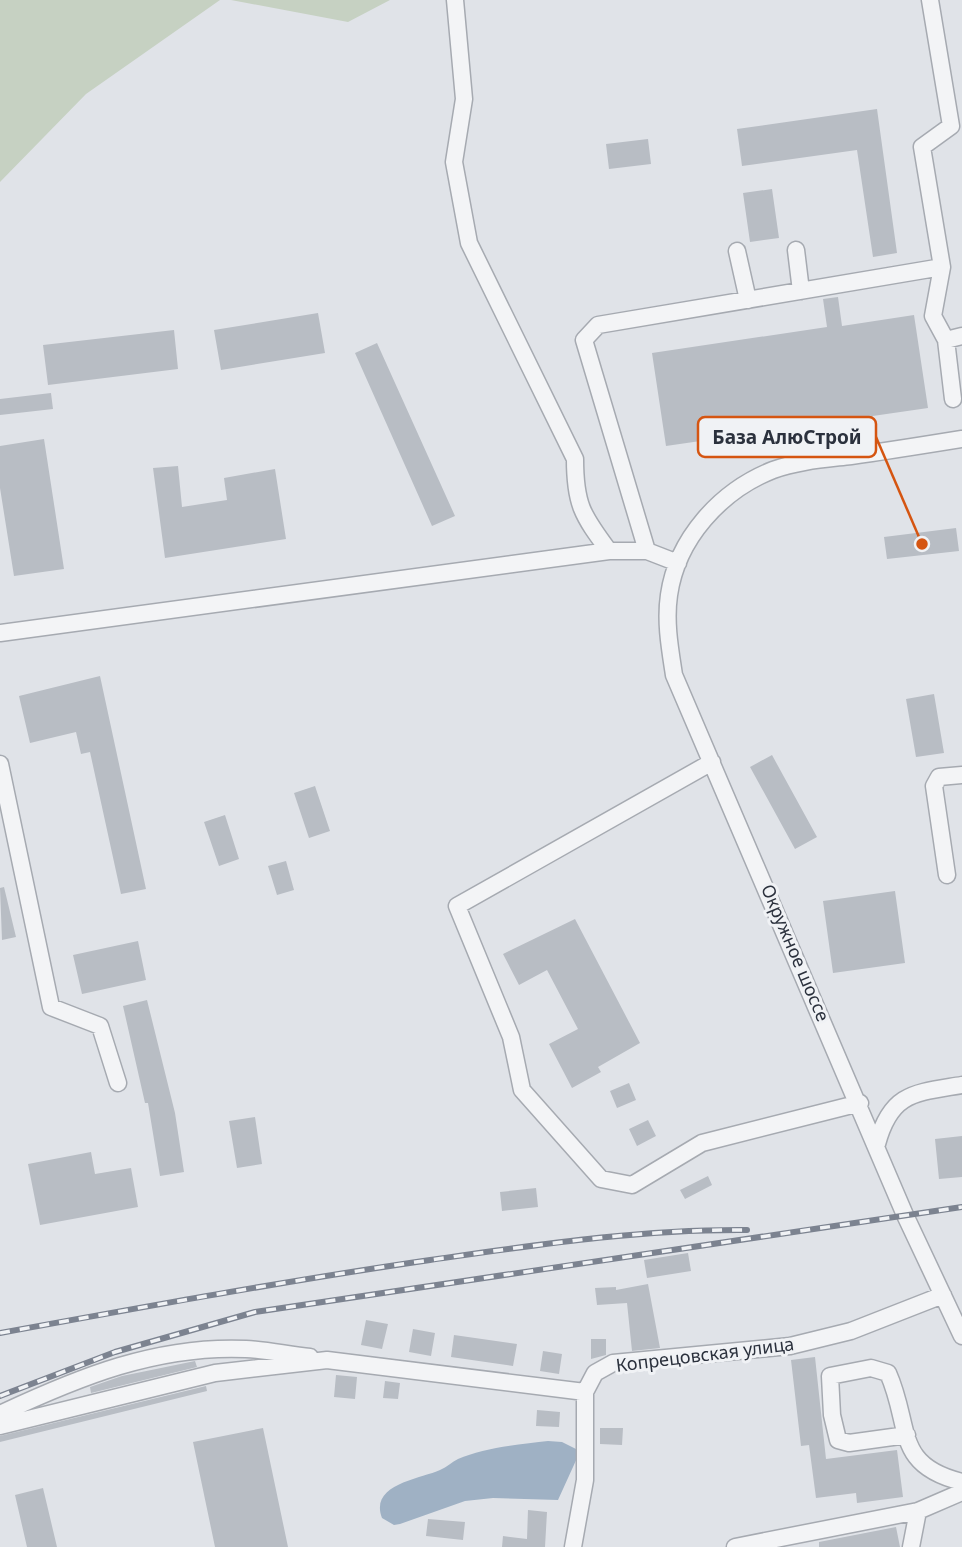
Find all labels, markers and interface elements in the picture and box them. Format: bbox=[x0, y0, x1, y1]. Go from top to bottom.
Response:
callout: База АлюСтрой bbox=[698, 417, 876, 457]
text: База АлюСтрой bbox=[712, 424, 862, 450]
street label: Окружное шоссе bbox=[756, 880, 836, 1025]
street label: Копрецовская улица bbox=[614, 1331, 795, 1377]

